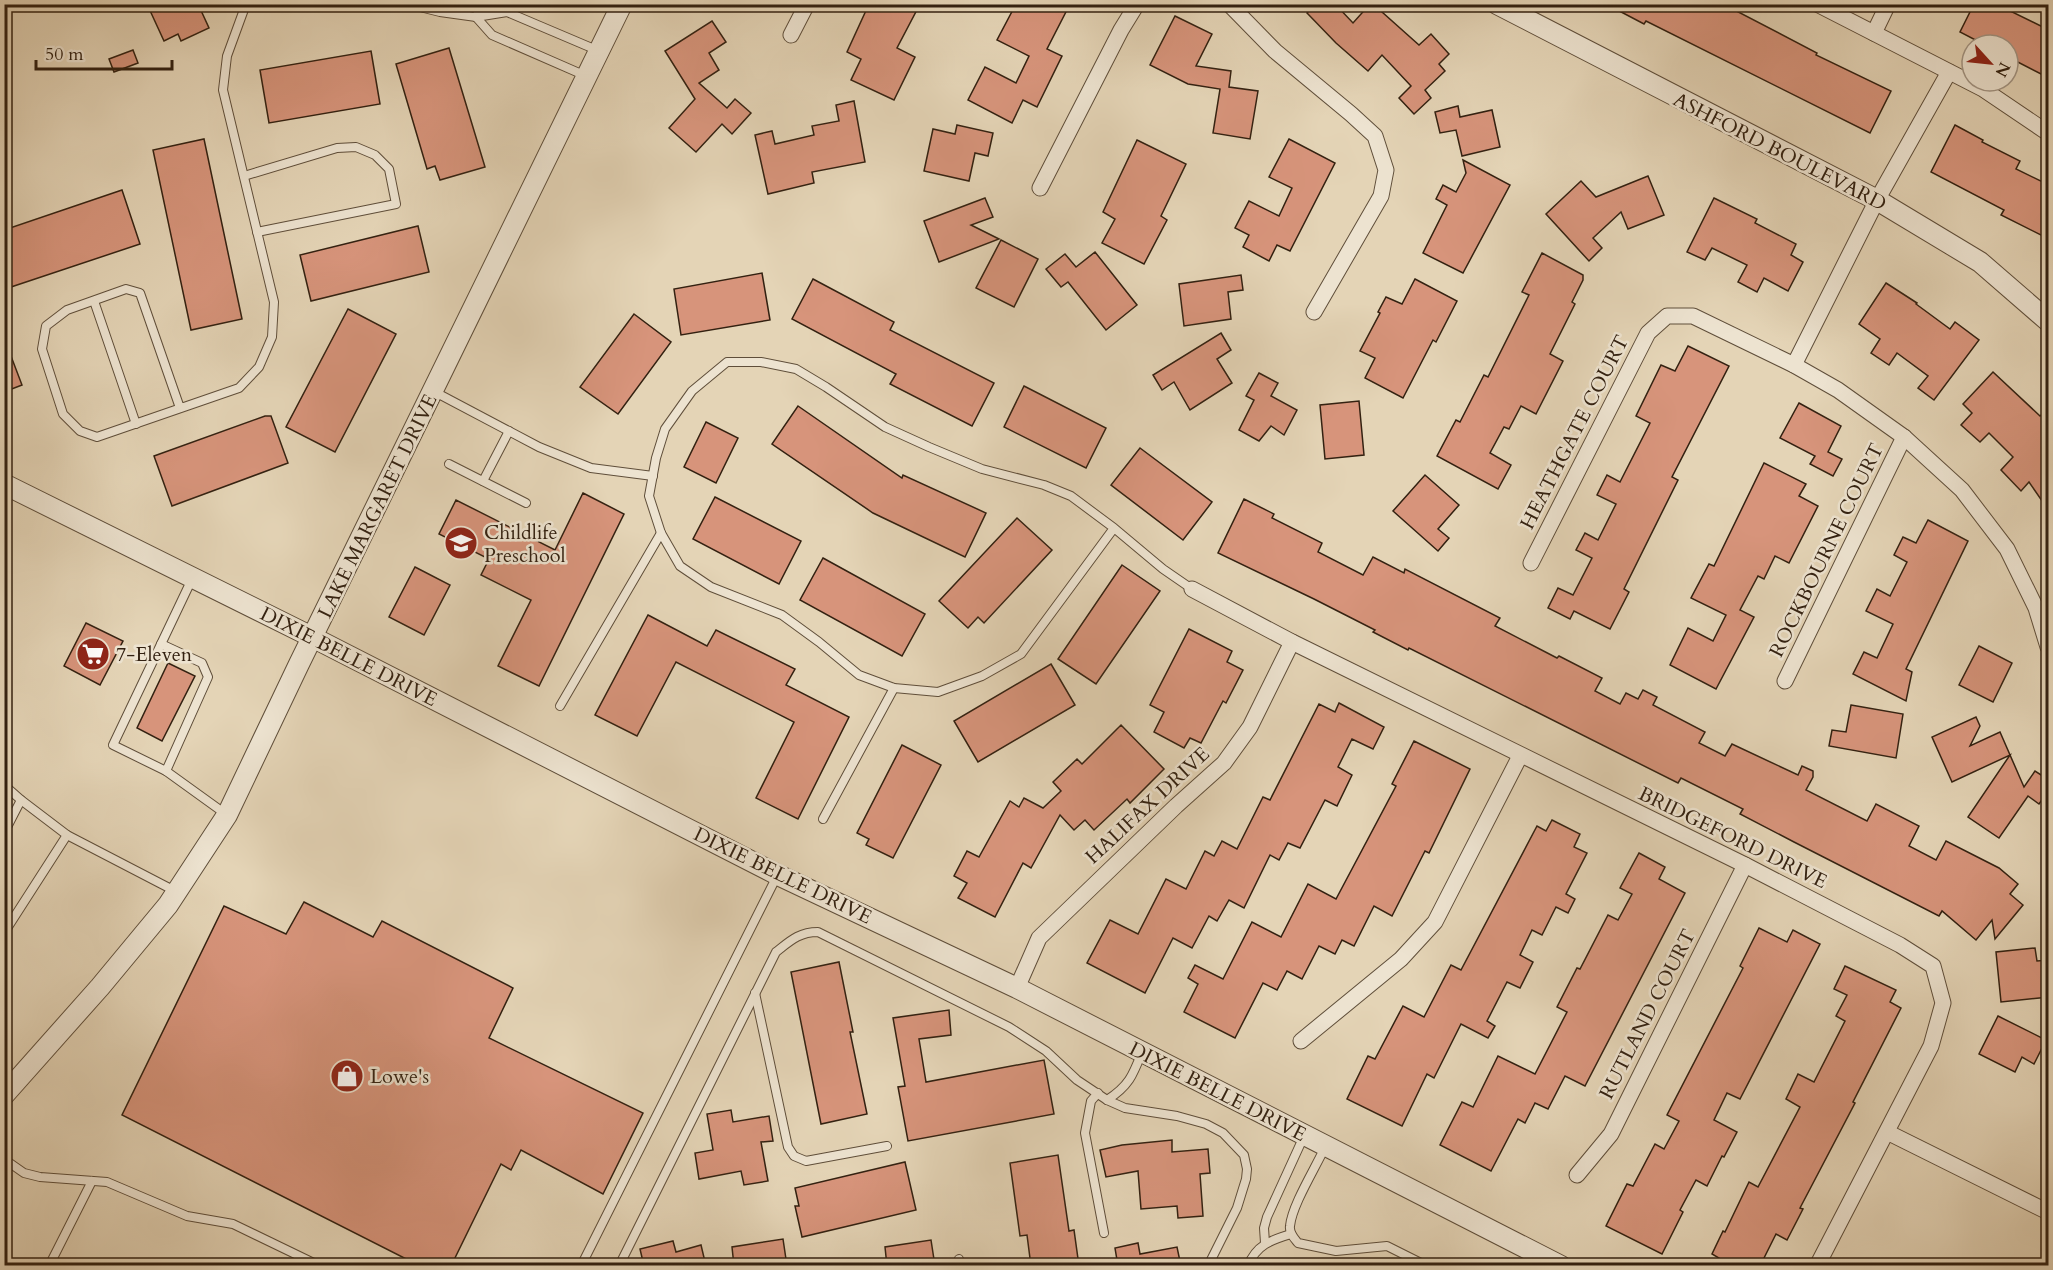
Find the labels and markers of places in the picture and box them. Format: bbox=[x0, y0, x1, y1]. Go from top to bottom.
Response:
place label: Childlife Preschool bbox=[484, 519, 566, 569]
school or university icon: Childlife Preschool bbox=[443, 525, 479, 561]
supermarket icon: 7-Eleven bbox=[75, 636, 111, 672]
place label: 7-Eleven bbox=[116, 641, 193, 668]
shop icon: Lowe's bbox=[329, 1058, 365, 1094]
place label: Lowe's bbox=[370, 1063, 429, 1090]

